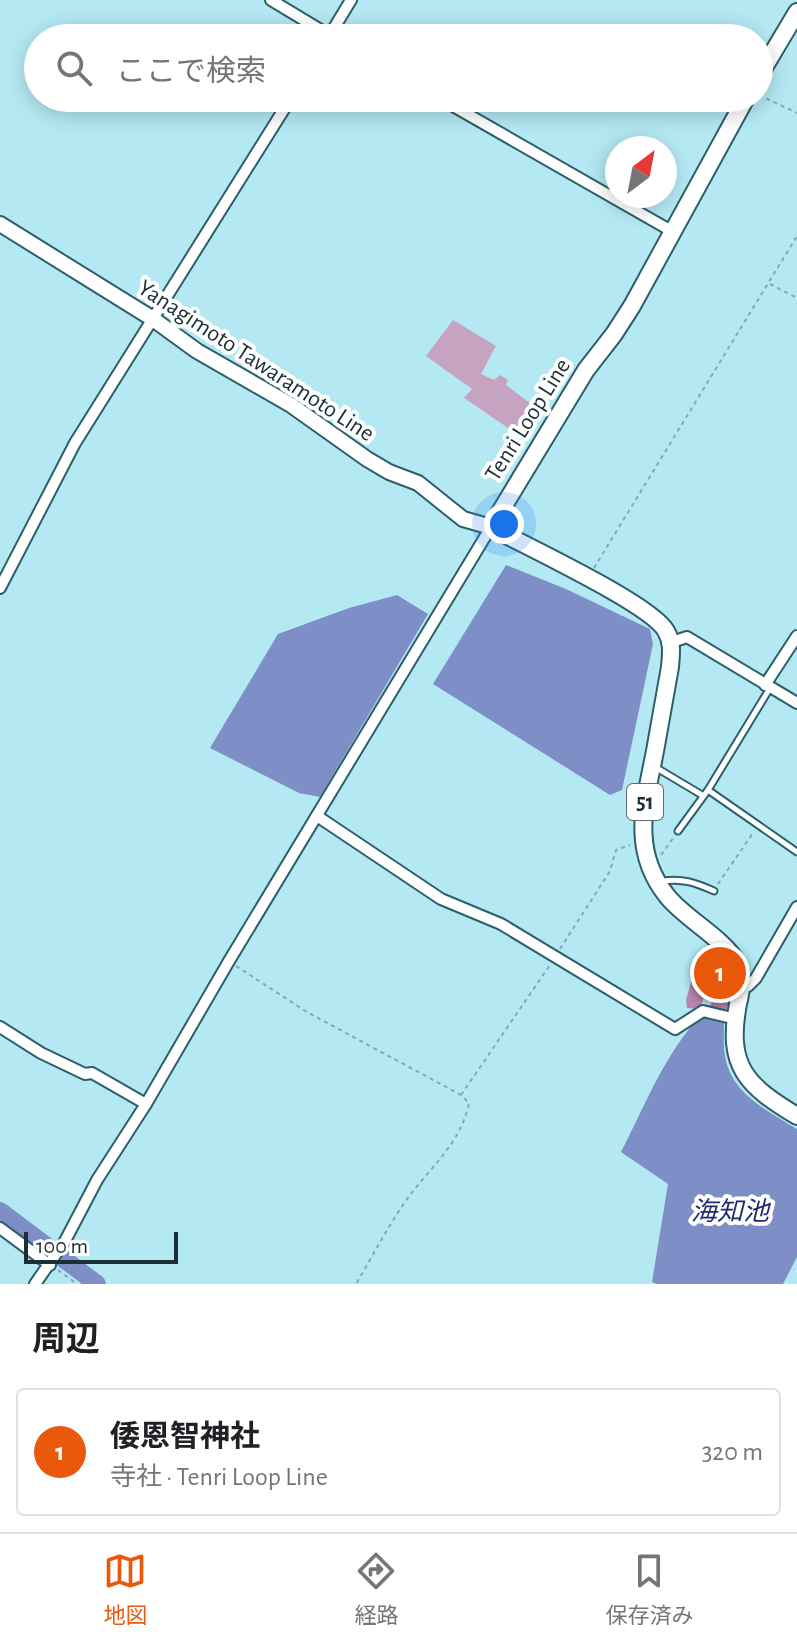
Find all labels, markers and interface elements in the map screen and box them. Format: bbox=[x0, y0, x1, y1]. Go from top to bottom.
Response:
search box bbox=[24, 24, 773, 112]
icon: search bbox=[52, 46, 96, 90]
text: ここで検索 bbox=[116, 57, 266, 87]
north arrow bbox=[605, 136, 677, 208]
street label: Yanagimoto Tawaramoto Line bbox=[134, 276, 378, 446]
street label: Tenri Loop Line bbox=[481, 354, 575, 486]
your location bbox=[484, 504, 524, 544]
road number: 51 bbox=[627, 784, 663, 820]
pin: 1 bbox=[694, 943, 746, 1003]
water label: 海知池 bbox=[691, 1198, 772, 1225]
scale bar bbox=[24, 1228, 178, 1264]
text: 100 m bbox=[36, 1235, 88, 1257]
text: 周辺 bbox=[32, 1323, 100, 1357]
text: 倭恩智神社 bbox=[110, 1422, 260, 1452]
text: 1 bbox=[55, 1439, 65, 1465]
text: 320 m bbox=[702, 1439, 763, 1465]
text: 寺社 · Tenri Loop Line bbox=[110, 1464, 328, 1490]
tab: 地図 bbox=[103, 1549, 148, 1629]
tab: 経路 bbox=[354, 1549, 399, 1629]
tab: 保存済み bbox=[605, 1549, 694, 1629]

